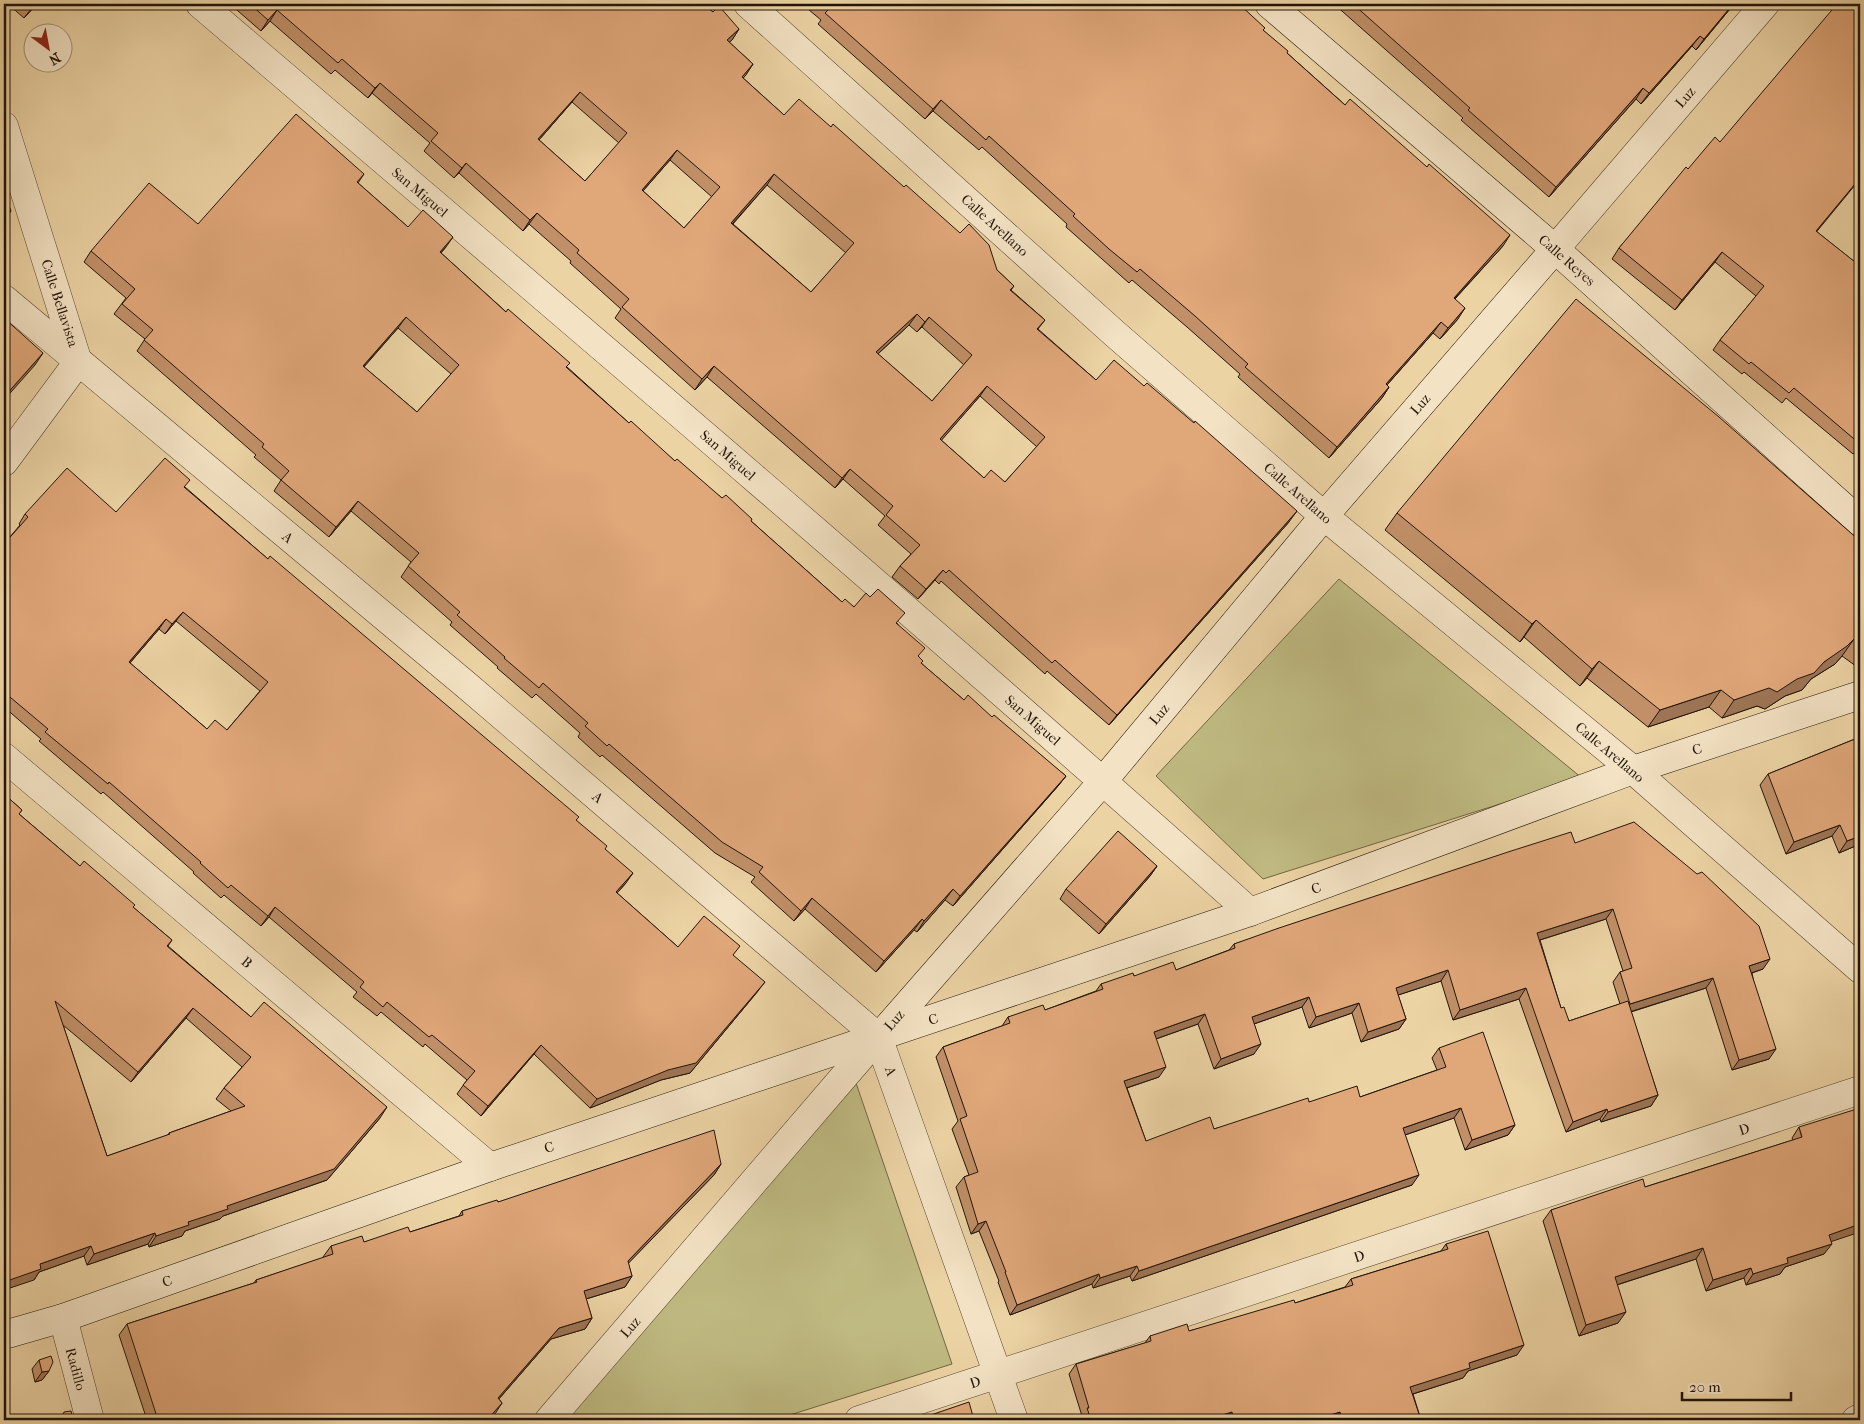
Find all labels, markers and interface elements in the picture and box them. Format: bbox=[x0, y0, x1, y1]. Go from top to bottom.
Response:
north arrow bbox=[22, 22, 72, 72]
text: N bbox=[45, 49, 64, 69]
street label: Luz bbox=[1672, 83, 1699, 111]
street label: San Miguel bbox=[388, 164, 451, 221]
street label: Calle Arellano bbox=[958, 191, 1032, 260]
street label: Calle Reyes bbox=[1535, 231, 1598, 290]
street label: Calle Bellavista bbox=[37, 257, 82, 350]
street label: Luz bbox=[1407, 390, 1434, 418]
street label: San Miguel bbox=[696, 427, 759, 484]
street label: Calle Arellano bbox=[1260, 459, 1335, 528]
street label: A bbox=[278, 527, 297, 547]
street label: San Miguel bbox=[1001, 692, 1064, 749]
street label: Luz bbox=[1146, 700, 1173, 728]
street label: Calle Arellano bbox=[1572, 719, 1648, 786]
street label: C bbox=[1690, 740, 1704, 759]
street label: A bbox=[588, 787, 607, 807]
street label: C bbox=[1309, 879, 1324, 898]
street label: B bbox=[238, 953, 256, 972]
street label: Luz bbox=[881, 1006, 908, 1034]
street label: C bbox=[926, 1010, 940, 1029]
street label: A bbox=[881, 1063, 900, 1079]
street label: D bbox=[1736, 1120, 1752, 1139]
street label: C bbox=[542, 1138, 556, 1157]
street label: D bbox=[1351, 1247, 1367, 1266]
street label: C bbox=[160, 1272, 175, 1291]
street label: Luz bbox=[617, 1313, 644, 1341]
street label: Radillo bbox=[62, 1346, 89, 1392]
scale bar bbox=[1682, 1369, 1790, 1401]
street label: D bbox=[967, 1373, 983, 1392]
text: 20 m bbox=[1689, 1378, 1721, 1396]

